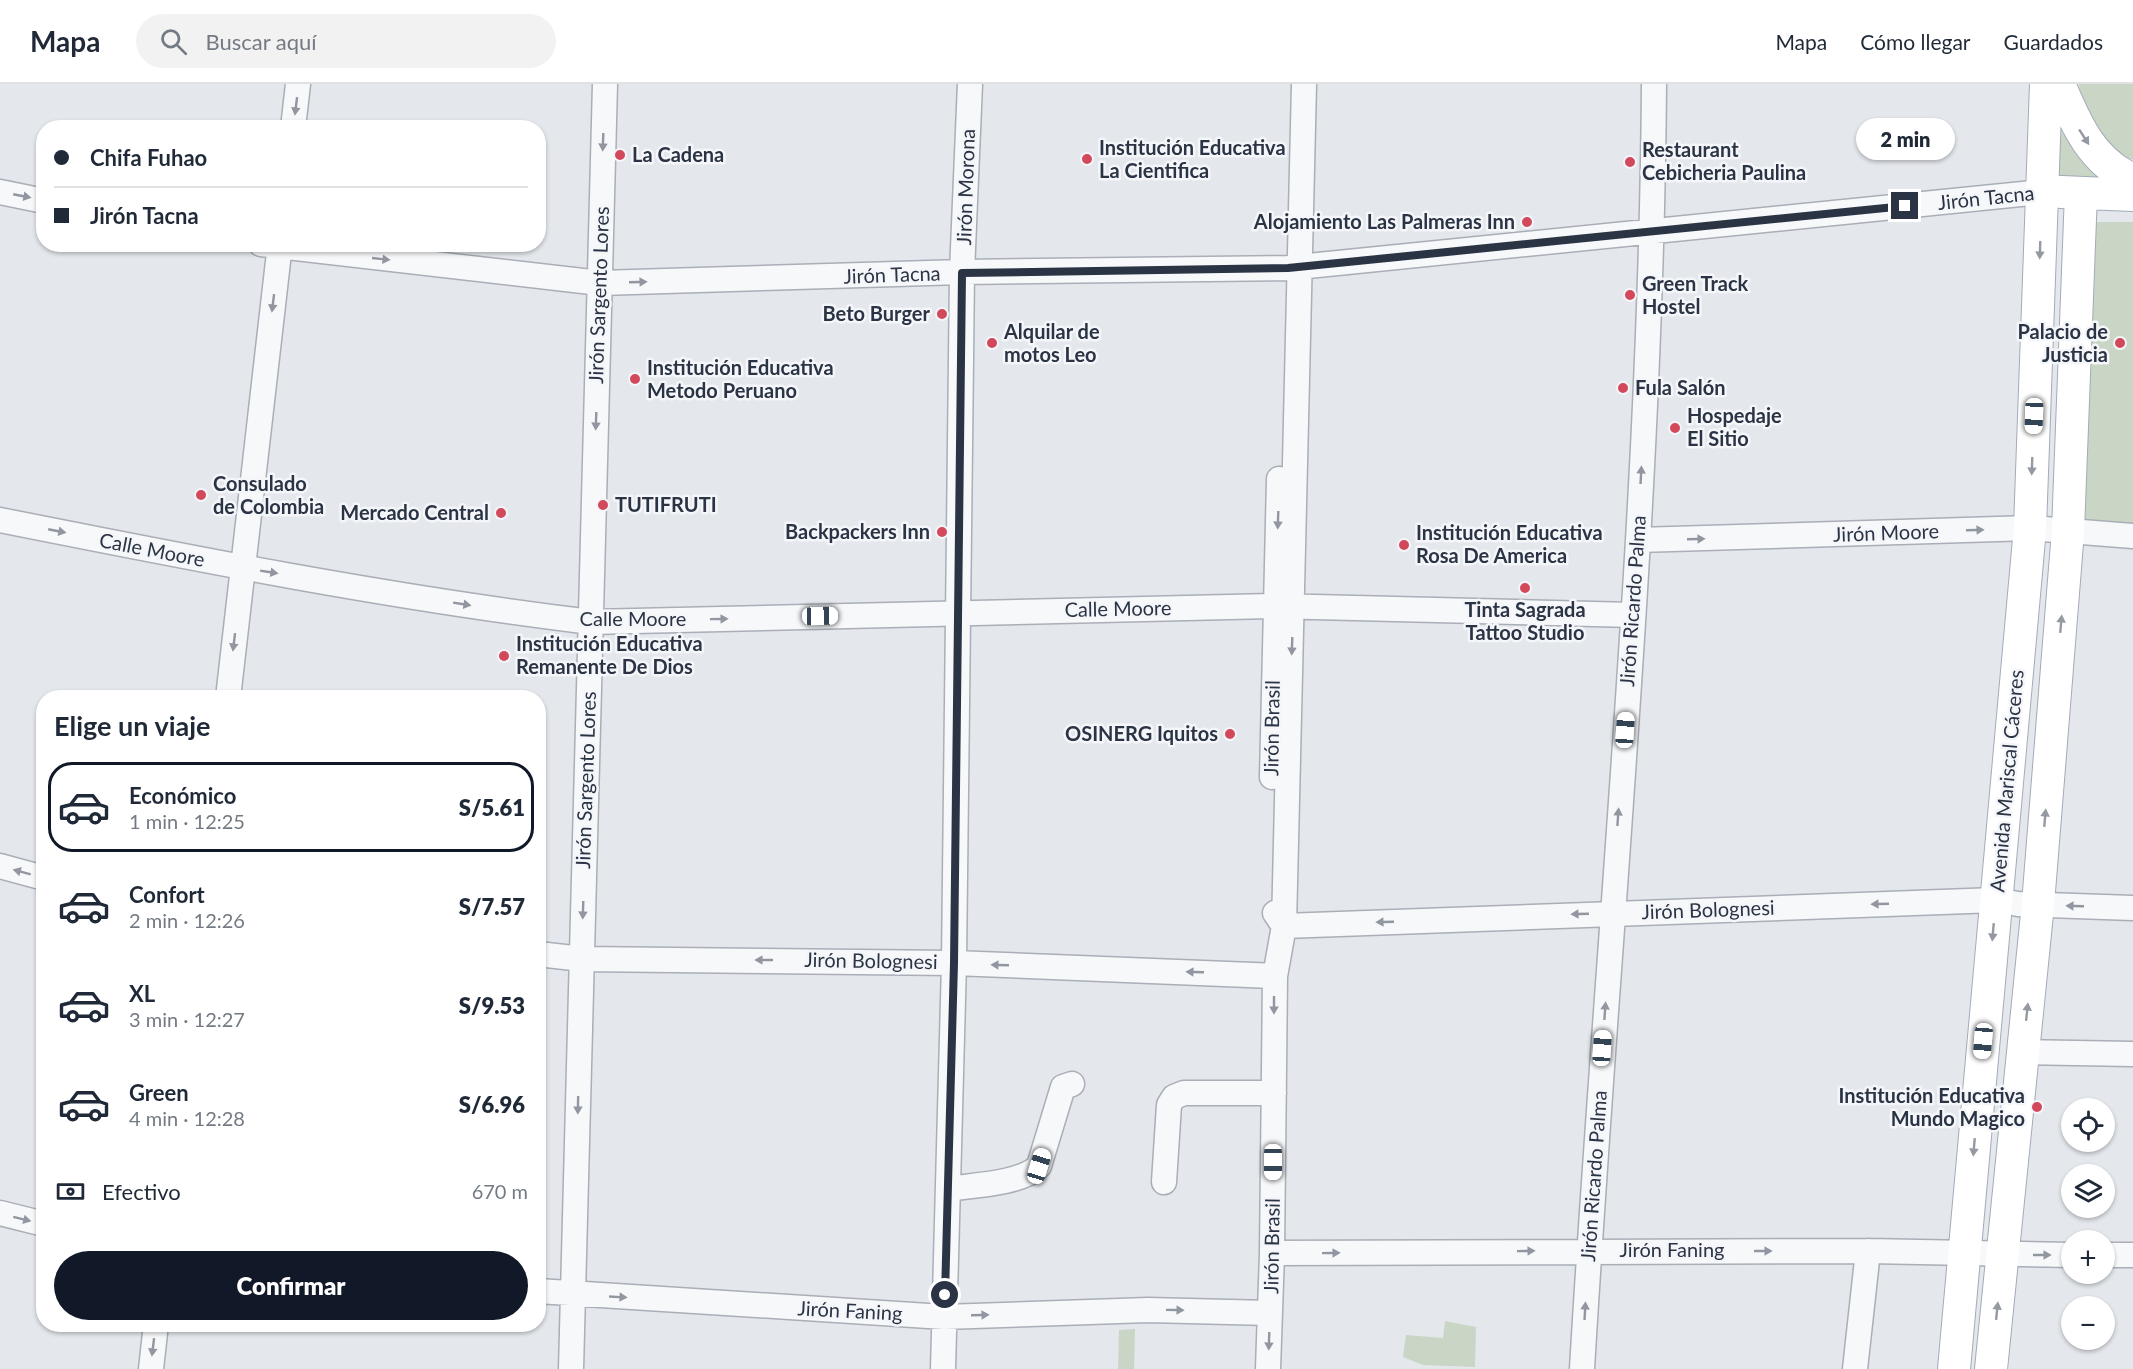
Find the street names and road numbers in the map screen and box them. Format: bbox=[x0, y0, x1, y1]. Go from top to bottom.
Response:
street label: Jirón Morona bbox=[951, 128, 979, 246]
street label: Jirón Tacna bbox=[1936, 180, 2035, 214]
street label: Jirón Sargento Lores bbox=[583, 206, 613, 384]
street label: Jirón Tacna bbox=[843, 260, 941, 288]
street label: Jirón Ricardo Palma bbox=[1614, 515, 1650, 687]
street label: Jirón Moore bbox=[1833, 518, 1939, 546]
street label: Calle Moore bbox=[97, 527, 207, 571]
street label: Calle Moore bbox=[1064, 595, 1172, 621]
street label: Calle Moore bbox=[580, 606, 686, 630]
street label: Avenida Mariscal Cáceres bbox=[1984, 669, 2028, 893]
street label: Jirón Brasil bbox=[1258, 680, 1284, 776]
street label: Jirón Sargento Lores bbox=[570, 691, 600, 869]
street label: Jirón Bolognesi bbox=[1641, 895, 1775, 923]
street label: Jirón Bolognesi bbox=[804, 947, 938, 973]
street label: Jirón Ricardo Palma bbox=[1575, 1090, 1611, 1262]
street label: Jirón Brasil bbox=[1258, 1198, 1284, 1294]
street label: Jirón Faning bbox=[1620, 1237, 1724, 1261]
street label: Jirón Faning bbox=[797, 1295, 903, 1325]

